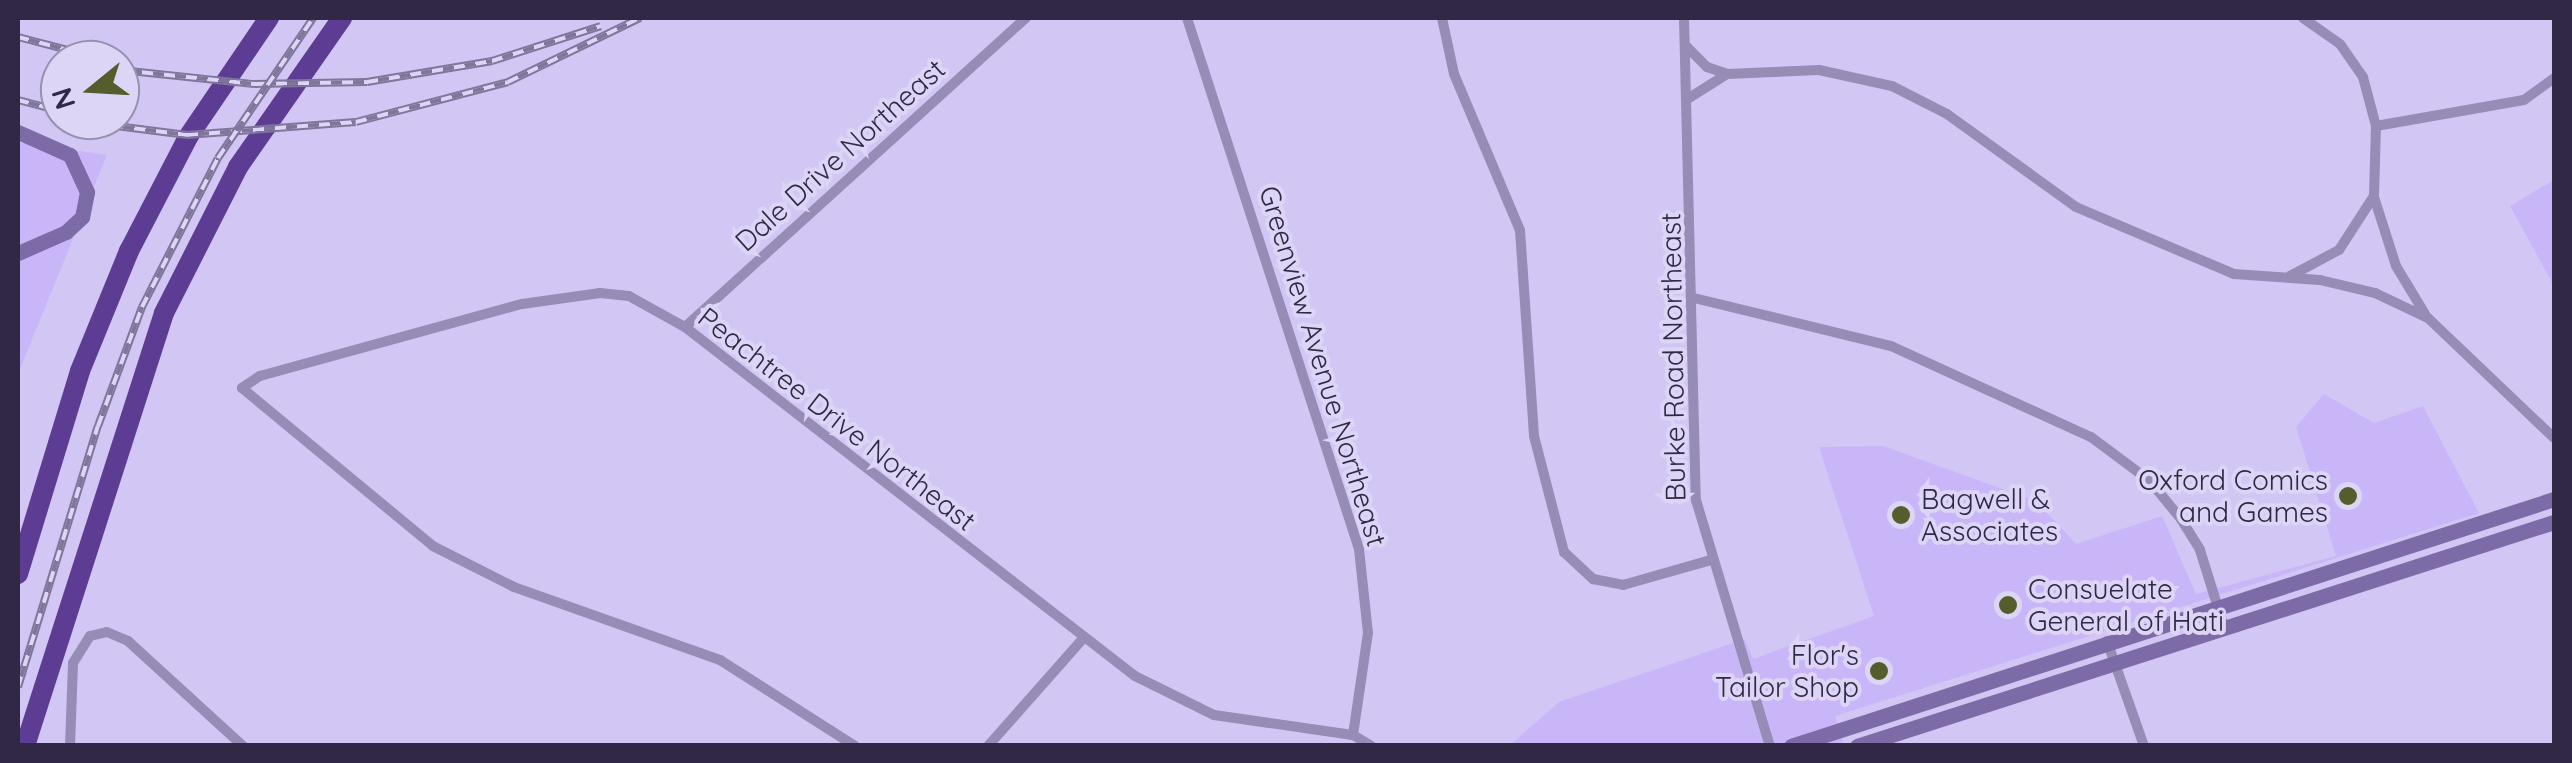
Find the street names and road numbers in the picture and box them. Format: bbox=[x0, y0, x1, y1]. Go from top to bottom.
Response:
street label: Dale Drive Northeast bbox=[728, 52, 952, 258]
street label: Greenview Avenue Northeast bbox=[1252, 182, 1394, 550]
street label: Burke Road Northeast bbox=[1654, 212, 1692, 502]
street label: Peachtree Drive Northeast bbox=[692, 300, 982, 538]

